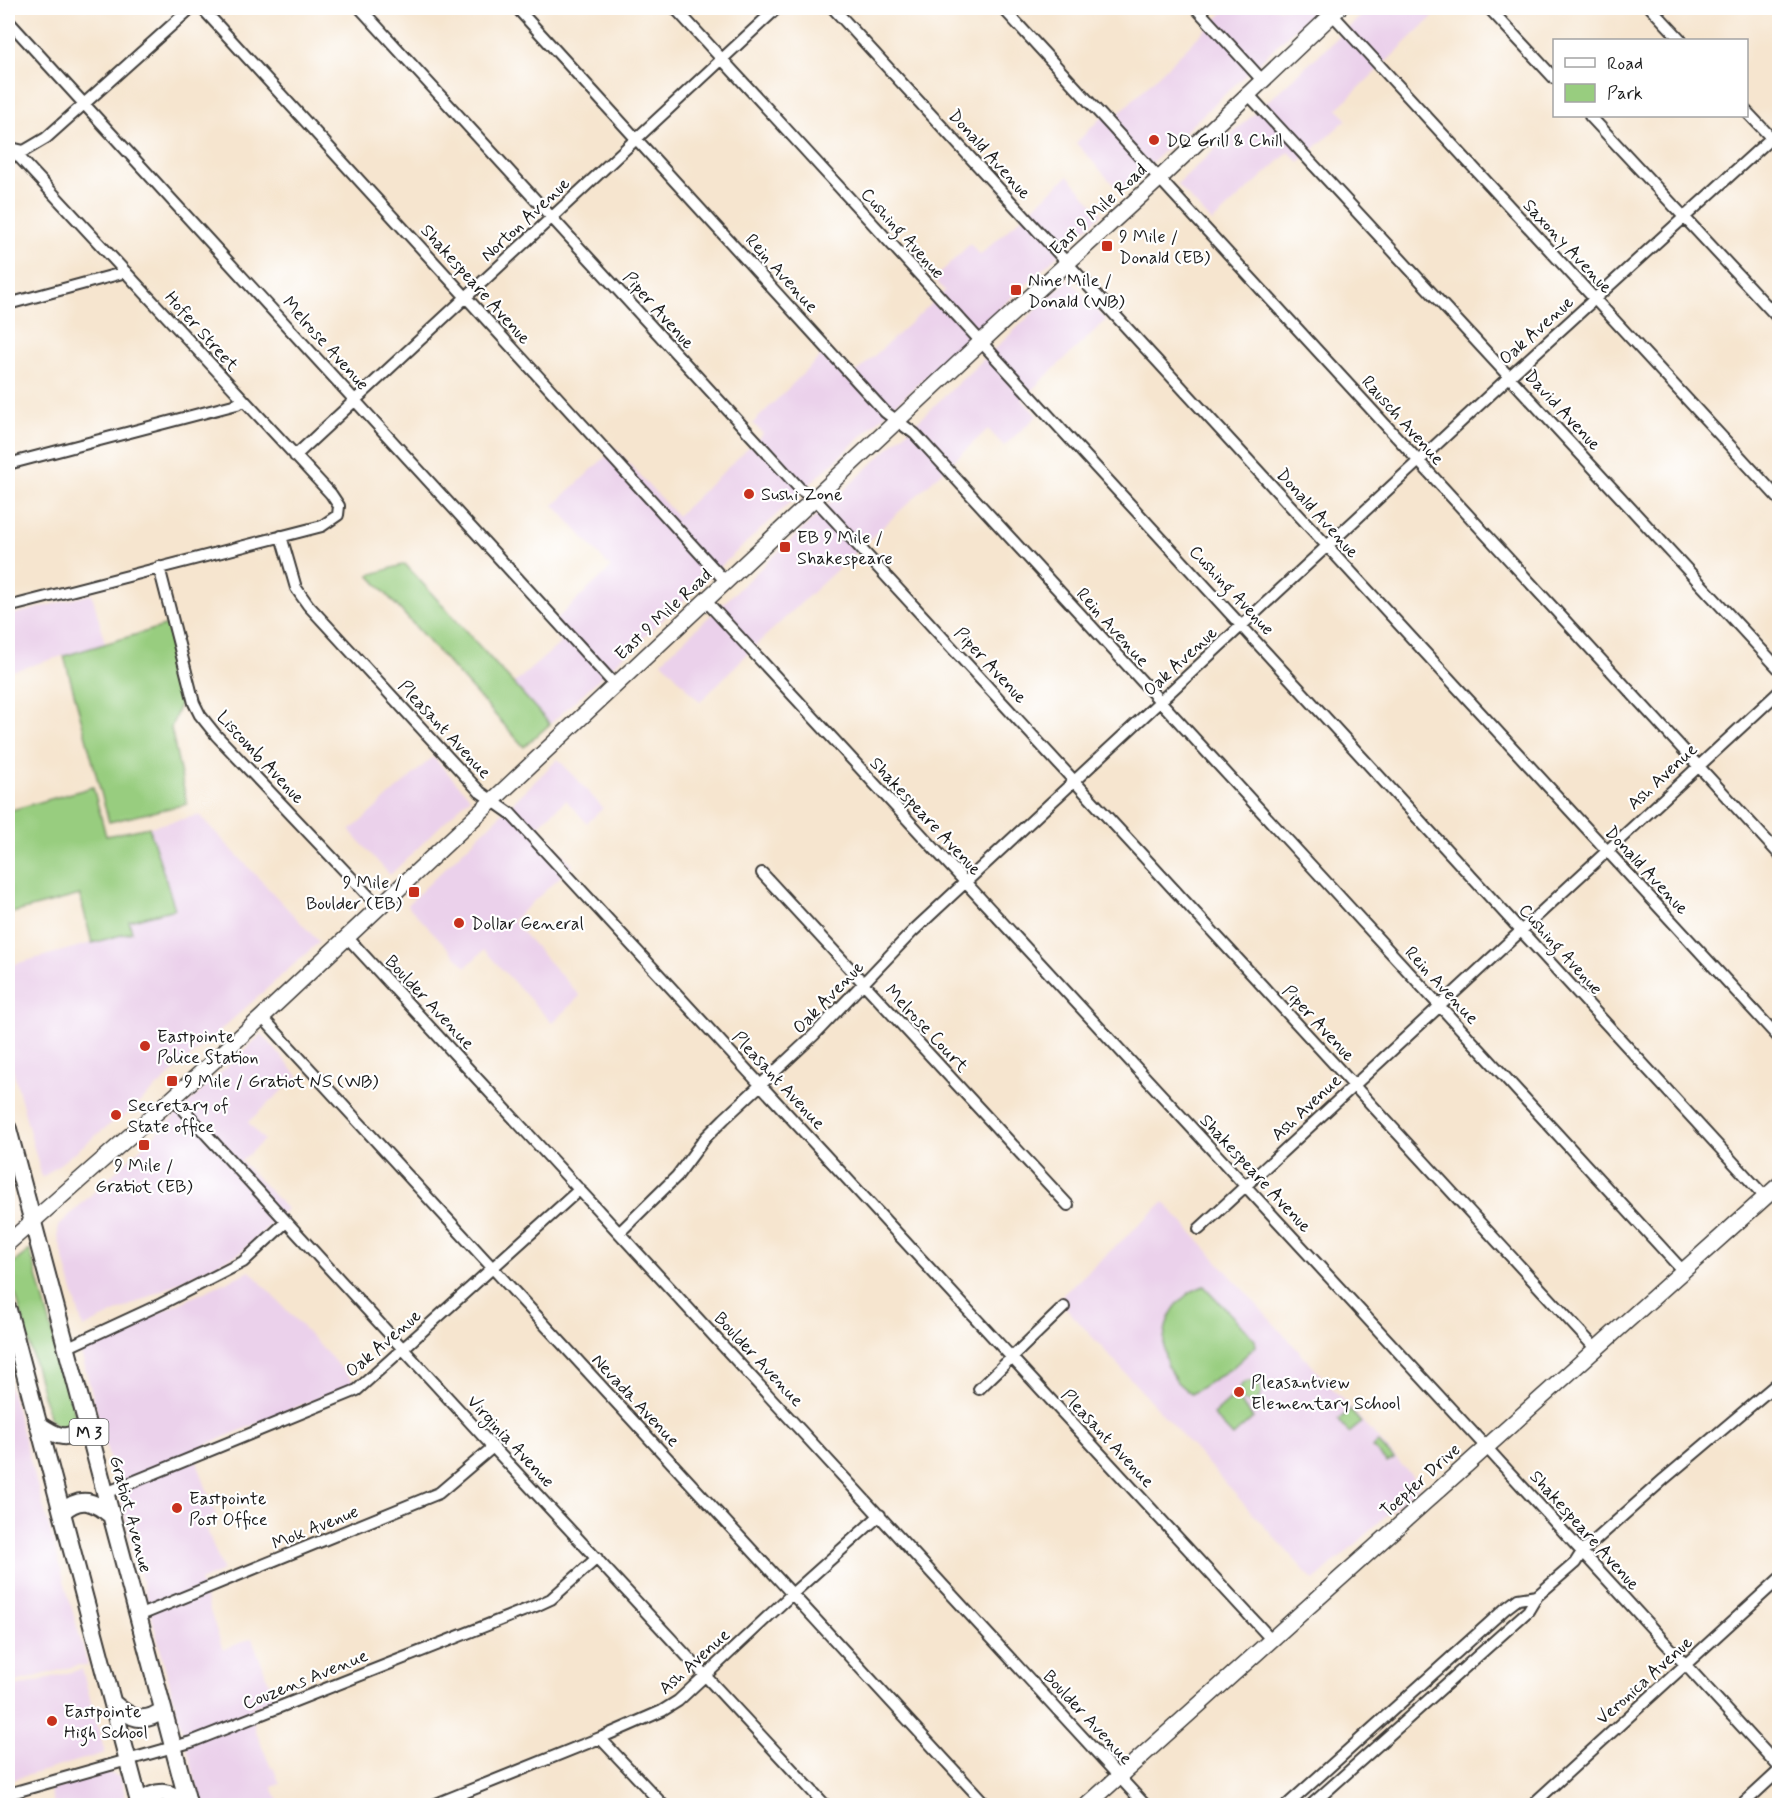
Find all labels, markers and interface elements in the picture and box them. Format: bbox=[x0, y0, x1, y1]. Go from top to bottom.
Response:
legend bbox=[1553, 39, 1748, 117]
text: Road bbox=[1607, 52, 1643, 76]
text: Park bbox=[1607, 82, 1643, 106]
street label: Donald Avenue bbox=[942, 105, 1036, 205]
place label: DQ Grill & Chill bbox=[1166, 129, 1283, 153]
marker: DQ Grill & Chill bbox=[1147, 133, 1161, 147]
street label: East 9 Mile Road bbox=[1045, 158, 1153, 261]
street label: Norton Avenue bbox=[476, 172, 576, 267]
street label: Cushing Avenue bbox=[853, 183, 950, 286]
street label: Saxony Avenue bbox=[1517, 194, 1617, 299]
street label: Shakespeare Avenue bbox=[415, 219, 536, 350]
place label: 9 Mile / Donald (EB) bbox=[1119, 225, 1211, 270]
street label: Rein Avenue bbox=[739, 229, 823, 318]
marker: 9 Mile / Donald (EB) bbox=[1100, 239, 1114, 253]
street label: Piper Avenue bbox=[617, 267, 700, 355]
place label: Nine Mile / Donald (WB) bbox=[1028, 269, 1125, 314]
marker: Nine Mile / Donald (WB) bbox=[1009, 283, 1023, 297]
street label: Hofer Street bbox=[159, 286, 244, 377]
street label: Melrose Avenue bbox=[276, 291, 374, 396]
street label: Oak Avenue bbox=[1494, 291, 1579, 371]
street label: David Avenue bbox=[1519, 365, 1606, 456]
street label: Rausch Avenue bbox=[1355, 371, 1449, 471]
street label: Donald Avenue bbox=[1270, 464, 1364, 564]
place label: Sushi Zone bbox=[761, 483, 843, 507]
marker: Sushi Zone bbox=[742, 487, 756, 501]
place label: EB 9 Mile / Shakespeare bbox=[797, 526, 893, 571]
marker: EB 9 Mile / Shakespeare bbox=[778, 540, 792, 554]
street label: Cushing Avenue bbox=[1182, 540, 1279, 642]
street label: East 9 Mile Road bbox=[610, 563, 718, 666]
street label: Rein Avenue bbox=[1070, 583, 1154, 672]
street label: Oak Avenue bbox=[1138, 621, 1223, 702]
street label: Piper Avenue bbox=[948, 622, 1032, 709]
street label: Pleasant Avenue bbox=[392, 675, 496, 784]
street label: Liscomb Avenue bbox=[211, 706, 310, 810]
street label: Ash Avenue bbox=[1622, 738, 1703, 816]
street label: Shakespeare Avenue bbox=[864, 752, 987, 881]
street label: Donald Avenue bbox=[1599, 821, 1694, 920]
place label: 9 Mile / Boulder (EB) bbox=[306, 871, 403, 916]
marker: 9 Mile / Boulder (EB) bbox=[407, 885, 421, 899]
street label: Cushing Avenue bbox=[1511, 899, 1608, 1002]
place label: Dollar General bbox=[471, 912, 584, 936]
marker: Dollar General bbox=[452, 916, 466, 930]
street label: Rein Avenue bbox=[1399, 941, 1484, 1030]
street label: Boulder Avenue bbox=[379, 950, 480, 1055]
street label: Oak Avenue bbox=[788, 956, 870, 1040]
street label: Melrose Court bbox=[879, 979, 974, 1078]
street label: Piper Avenue bbox=[1276, 980, 1360, 1067]
place label: Eastpointe Police Station bbox=[157, 1025, 259, 1070]
street label: Pleasant Avenue bbox=[726, 1026, 830, 1135]
marker: Eastpointe Police Station bbox=[138, 1039, 152, 1053]
street label: Ash Avenue bbox=[1266, 1069, 1347, 1147]
place label: 9 Mile / Gratiot NS (WB) bbox=[184, 1070, 379, 1094]
marker: 9 Mile / Gratiot NS (WB) bbox=[165, 1074, 179, 1088]
place label: Secretary of State office bbox=[128, 1094, 229, 1139]
marker: Secretary of State office bbox=[109, 1108, 123, 1122]
street label: Shakespeare Avenue bbox=[1194, 1109, 1317, 1238]
marker: 9 Mile / Gratiot (EB) bbox=[137, 1138, 151, 1152]
place label: 9 Mile / Gratiot (EB) bbox=[95, 1154, 193, 1199]
street label: Oak Avenue bbox=[341, 1304, 427, 1383]
street label: Boulder Avenue bbox=[708, 1307, 809, 1412]
street label: Nevada Avenue bbox=[586, 1349, 685, 1453]
place label: Pleasantview Elementary School bbox=[1251, 1371, 1401, 1416]
street label: Pleasant Avenue bbox=[1055, 1384, 1159, 1493]
marker: Pleasantview Elementary School bbox=[1232, 1385, 1246, 1399]
street label: Virginia Avenue bbox=[460, 1390, 559, 1494]
road number: M 3 bbox=[70, 1419, 109, 1445]
street label: Toepfer Drive bbox=[1375, 1438, 1466, 1523]
street label: Gratiot Avenue bbox=[103, 1453, 157, 1575]
street label: Shakespeare Avenue bbox=[1524, 1465, 1645, 1596]
place label: Eastpointe Post Office bbox=[189, 1487, 268, 1532]
street label: Mok Avenue bbox=[269, 1500, 362, 1556]
marker: Eastpointe Post Office bbox=[170, 1501, 184, 1515]
street label: Ash Avenue bbox=[654, 1623, 736, 1700]
street label: Veronica Avenue bbox=[1591, 1631, 1698, 1731]
street label: Couzens Avenue bbox=[239, 1644, 372, 1716]
street label: Boulder Avenue bbox=[1037, 1665, 1138, 1770]
place label: Eastpointe High School bbox=[64, 1700, 148, 1747]
marker: Eastpointe High School bbox=[45, 1714, 59, 1728]

